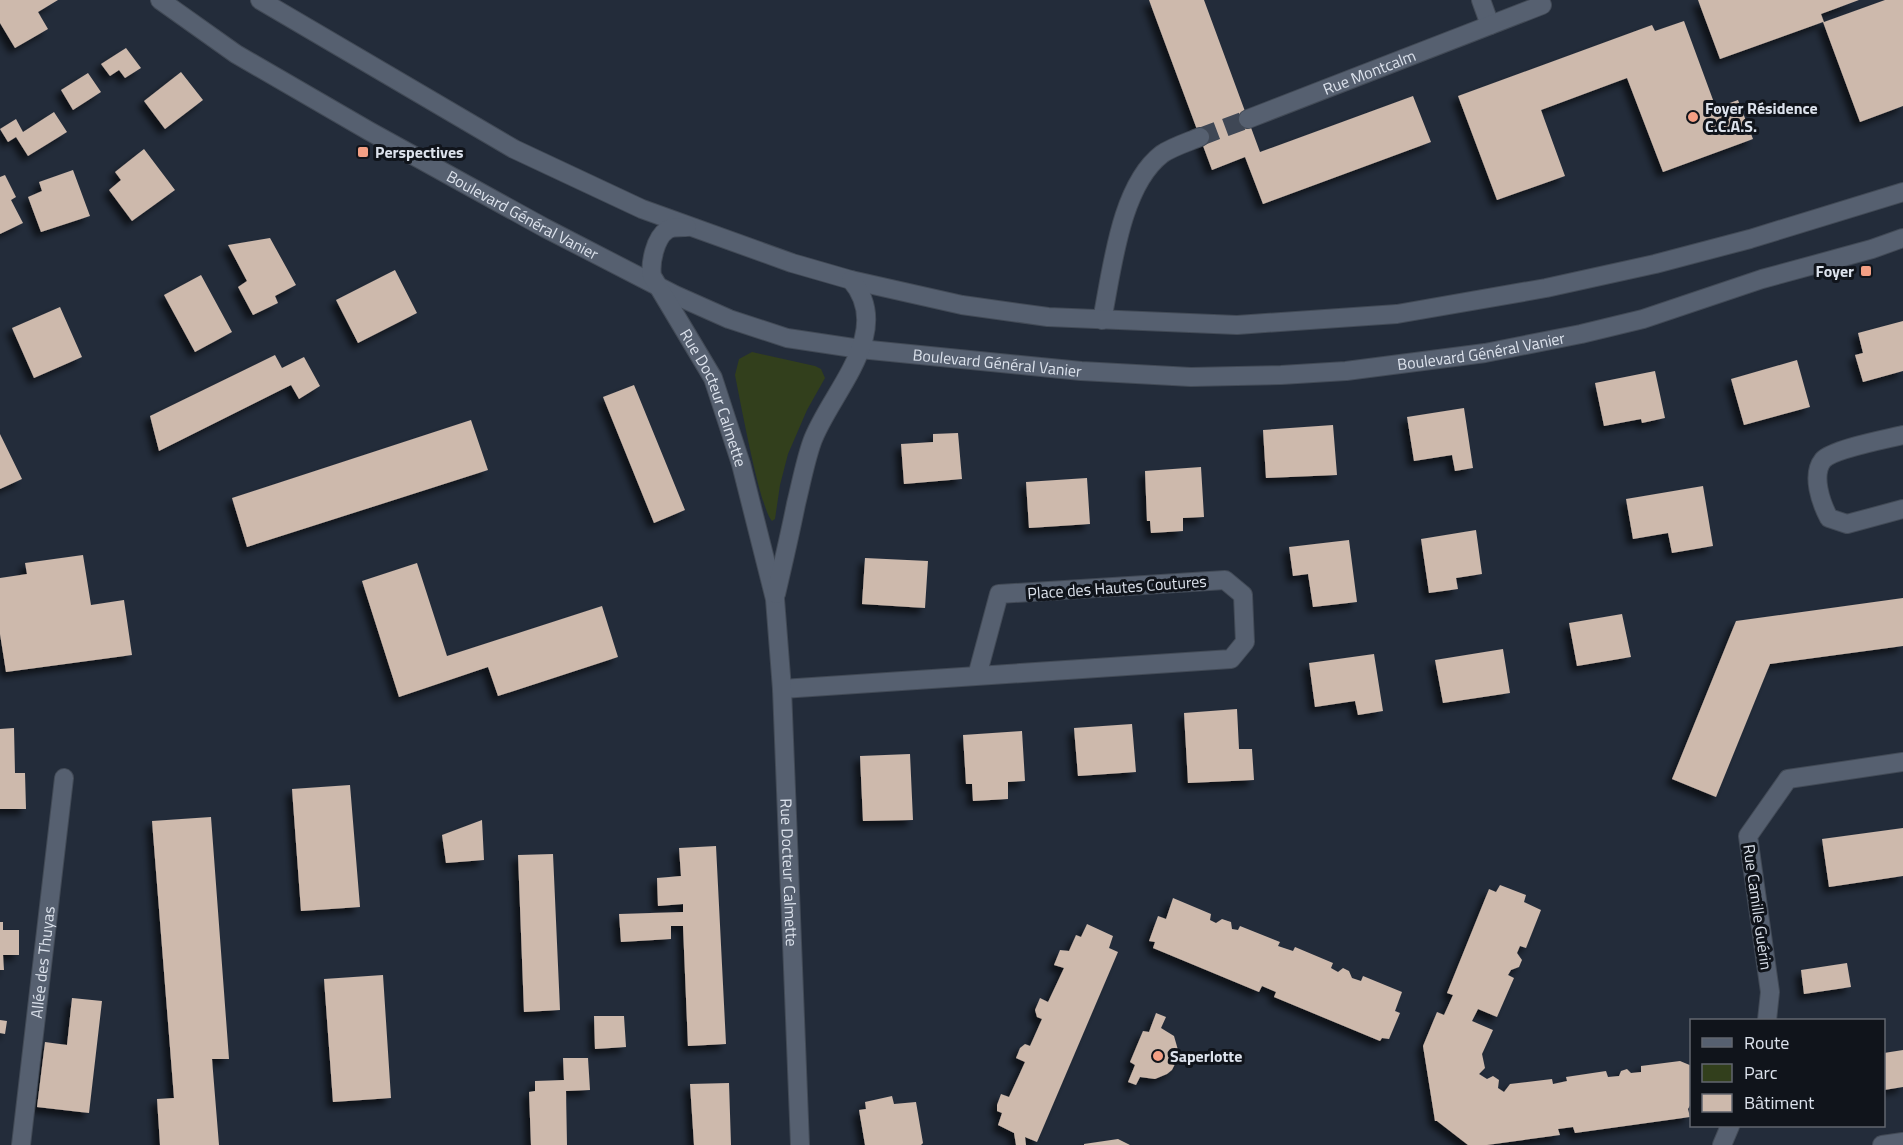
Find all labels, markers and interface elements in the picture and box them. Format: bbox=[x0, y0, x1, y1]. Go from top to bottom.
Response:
street label: Rue Montcalm bbox=[1319, 43, 1419, 101]
place label: Foyer Résidence C.C.A.S. bbox=[1705, 96, 1818, 138]
marker: Foyer Résidence C.C.A.S. bbox=[1686, 110, 1700, 124]
place label: Perspectives bbox=[375, 140, 464, 164]
marker: Perspectives bbox=[356, 145, 370, 159]
street label: Boulevard Général Vanier bbox=[442, 164, 603, 266]
place label: Foyer bbox=[1815, 259, 1854, 283]
marker: Foyer bbox=[1859, 264, 1873, 278]
street label: Rue Docteur Calmette bbox=[674, 324, 753, 470]
street label: Boulevard Général Vanier bbox=[1396, 325, 1567, 376]
street label: Boulevard Général Vanier bbox=[912, 342, 1083, 383]
street label: Place des Hautes Coutures bbox=[1027, 569, 1207, 605]
street label: Rue Docteur Calmette bbox=[774, 798, 804, 947]
street label: Rue Camille Guérin bbox=[1737, 843, 1779, 971]
street label: Allée des Thuyas bbox=[24, 905, 61, 1020]
legend bbox=[1690, 1019, 1885, 1127]
text: Route bbox=[1744, 1029, 1789, 1056]
place label: Saperlotte bbox=[1170, 1044, 1242, 1068]
marker: Saperlotte bbox=[1151, 1049, 1165, 1063]
text: Parc bbox=[1744, 1059, 1778, 1086]
text: Bâtiment bbox=[1744, 1089, 1815, 1116]

